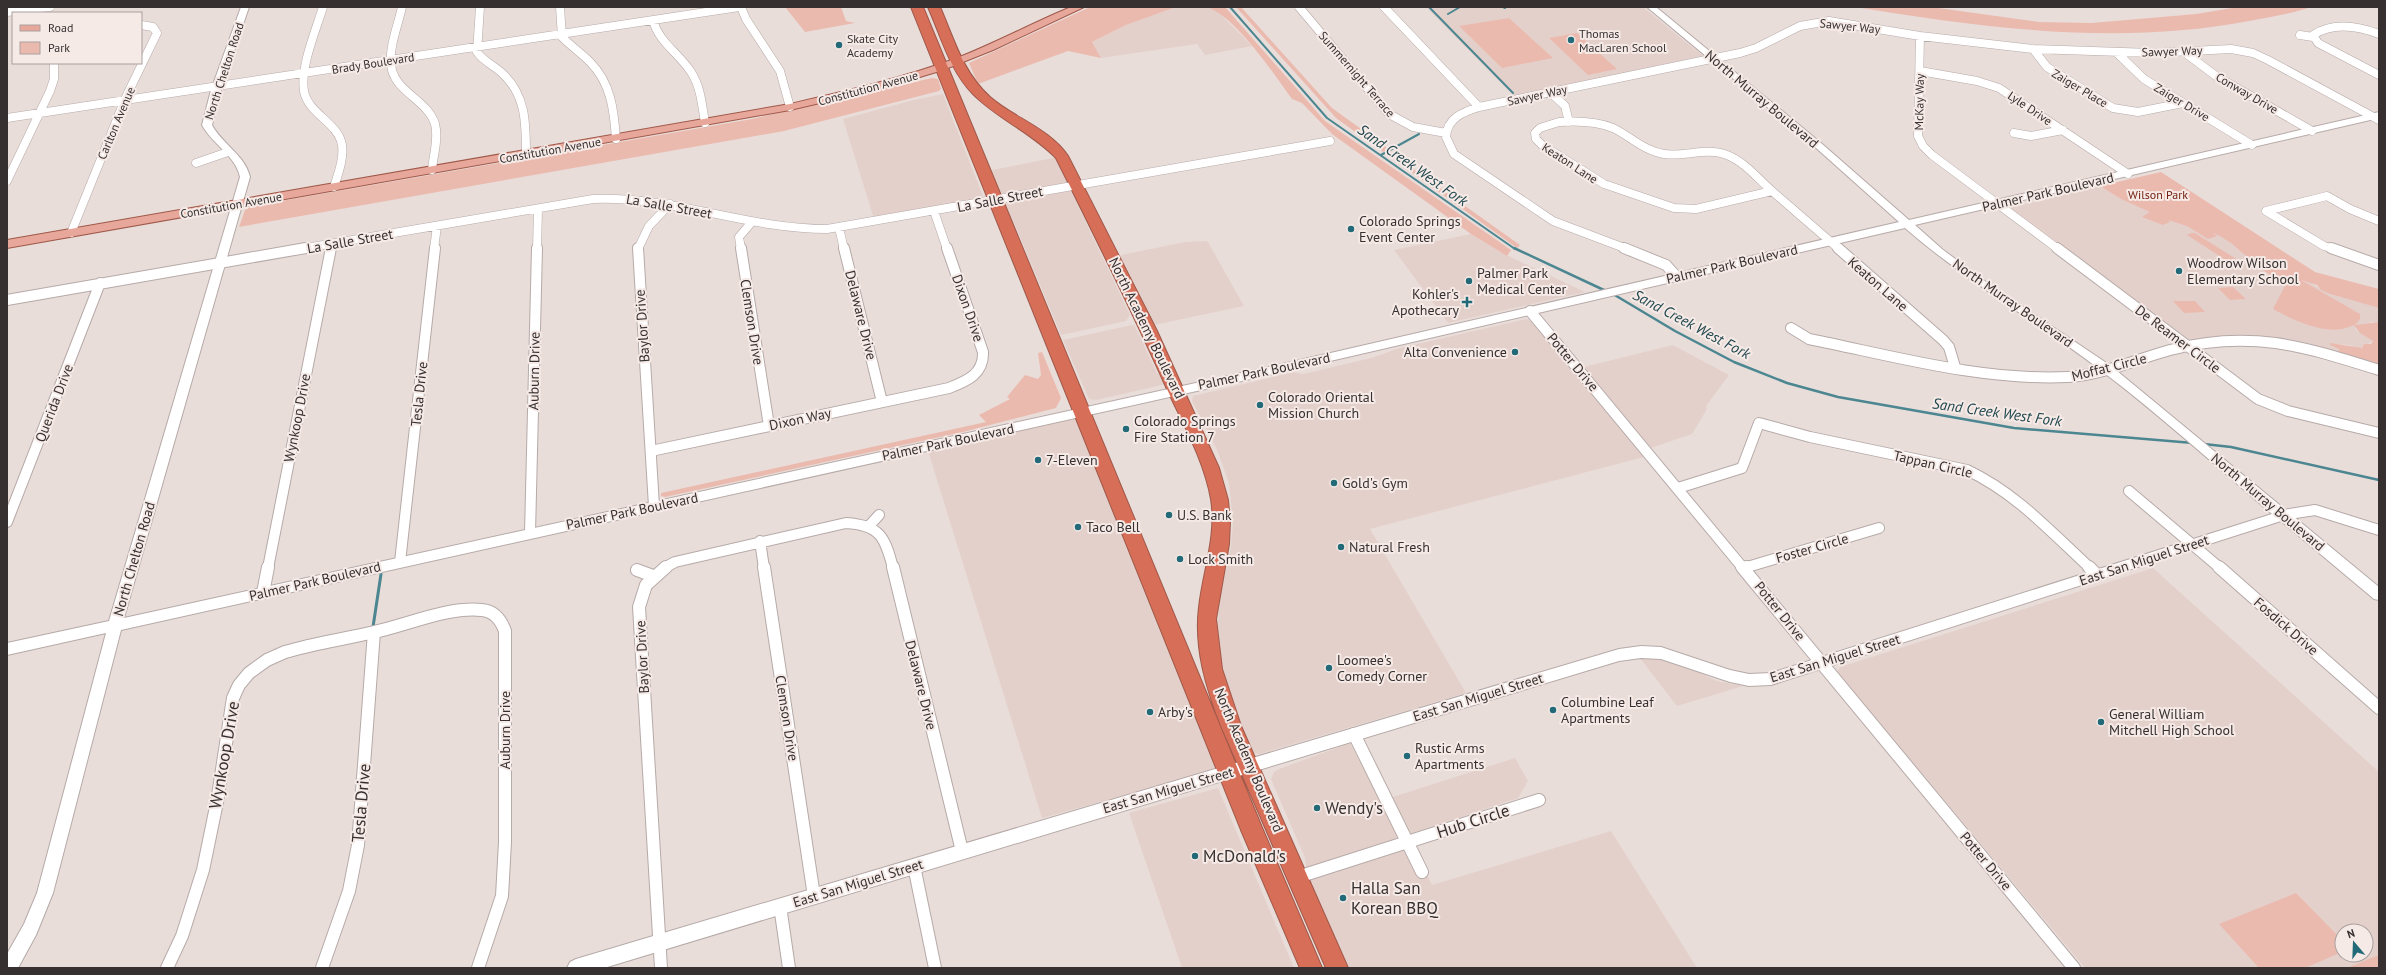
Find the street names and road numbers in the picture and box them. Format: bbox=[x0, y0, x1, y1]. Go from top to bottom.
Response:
street label: Sawyer Way bbox=[1819, 15, 1881, 37]
street label: North Chelton Road bbox=[201, 20, 247, 122]
street label: Summernight Terrace bbox=[1316, 28, 1398, 120]
street label: Sawyer Way bbox=[2141, 42, 2203, 60]
street label: North Murray Boulevard bbox=[1701, 46, 1823, 152]
street label: Brady Boulevard bbox=[331, 49, 415, 77]
street label: Zaiger Place bbox=[2049, 65, 2111, 111]
street label: Constitution Avenue bbox=[816, 67, 920, 109]
street label: Conway Drive bbox=[2213, 69, 2281, 117]
street label: McKay Way bbox=[1911, 73, 1927, 131]
street label: Zaiger Drive bbox=[2151, 80, 2213, 124]
street label: Sawyer Way bbox=[1506, 81, 1569, 109]
street label: Carlton Avenue bbox=[94, 84, 138, 162]
street label: Lyle Drive bbox=[2005, 88, 2055, 128]
street label: Constitution Avenue bbox=[498, 134, 602, 166]
street label: Keaton Lane bbox=[1539, 139, 1601, 187]
street label: Palmer Park Boulevard bbox=[1980, 168, 2116, 216]
street label: La Salle Street bbox=[956, 182, 1045, 216]
street label: Constitution Avenue bbox=[179, 189, 283, 221]
street label: La Salle Street bbox=[625, 190, 714, 222]
street label: La Salle Street bbox=[306, 225, 395, 257]
street label: Palmer Park Boulevard bbox=[1664, 240, 1800, 288]
street label: Keaton Lane bbox=[1844, 253, 1912, 315]
street label: North Academy Boulevard bbox=[1105, 254, 1189, 402]
street label: North Murray Boulevard bbox=[1949, 255, 2077, 351]
street label: Delaware Drive bbox=[841, 268, 881, 362]
street label: Dixon Drive bbox=[948, 272, 988, 344]
street label: Clemson Drive bbox=[736, 278, 768, 366]
street label: Baylor Drive bbox=[630, 289, 654, 363]
street label: De Reamer Circle bbox=[2132, 301, 2224, 377]
street label: Potter Drive bbox=[1543, 329, 1603, 395]
street label: Auburn Drive bbox=[524, 332, 544, 410]
street label: Palmer Park Boulevard bbox=[1196, 348, 1332, 394]
street label: Moffat Circle bbox=[2070, 349, 2148, 385]
street label: Querida Drive bbox=[31, 361, 77, 445]
street label: Tesla Drive bbox=[407, 361, 431, 427]
street label: Wynkoop Drive bbox=[280, 372, 314, 464]
street label: Dixon Way bbox=[767, 404, 833, 434]
street label: Palmer Park Boulevard bbox=[880, 419, 1016, 465]
street label: Tappan Circle bbox=[1892, 446, 1974, 482]
street label: North Murray Boulevard bbox=[2207, 449, 2329, 555]
street label: Palmer Park Boulevard bbox=[564, 488, 700, 534]
street label: North Chelton Road bbox=[109, 500, 159, 618]
street label: Foster Circle bbox=[1774, 529, 1850, 567]
street label: East San Miguel Street bbox=[2077, 530, 2211, 589]
street label: Palmer Park Boulevard bbox=[247, 557, 383, 605]
street label: Potter Drive bbox=[1751, 578, 1809, 644]
street label: Fosdick Drive bbox=[2250, 593, 2322, 659]
street label: Baylor Drive bbox=[631, 620, 653, 694]
street label: East San Miguel Street bbox=[1768, 630, 1903, 686]
street label: Delaware Drive bbox=[901, 638, 941, 732]
street label: East San Miguel Street bbox=[1411, 669, 1546, 725]
street label: Clemson Drive bbox=[771, 674, 803, 762]
street label: North Academy Boulevard bbox=[1210, 685, 1288, 835]
street label: Auburn Drive bbox=[496, 691, 514, 769]
street label: Wynkoop Drive bbox=[204, 699, 244, 811]
street label: Tesla Drive bbox=[347, 763, 375, 843]
street label: East San Miguel Street bbox=[1101, 763, 1236, 817]
street label: Hub Circle bbox=[1434, 799, 1512, 843]
street label: Potter Drive bbox=[1956, 828, 2016, 894]
street label: East San Miguel Street bbox=[791, 855, 926, 911]

